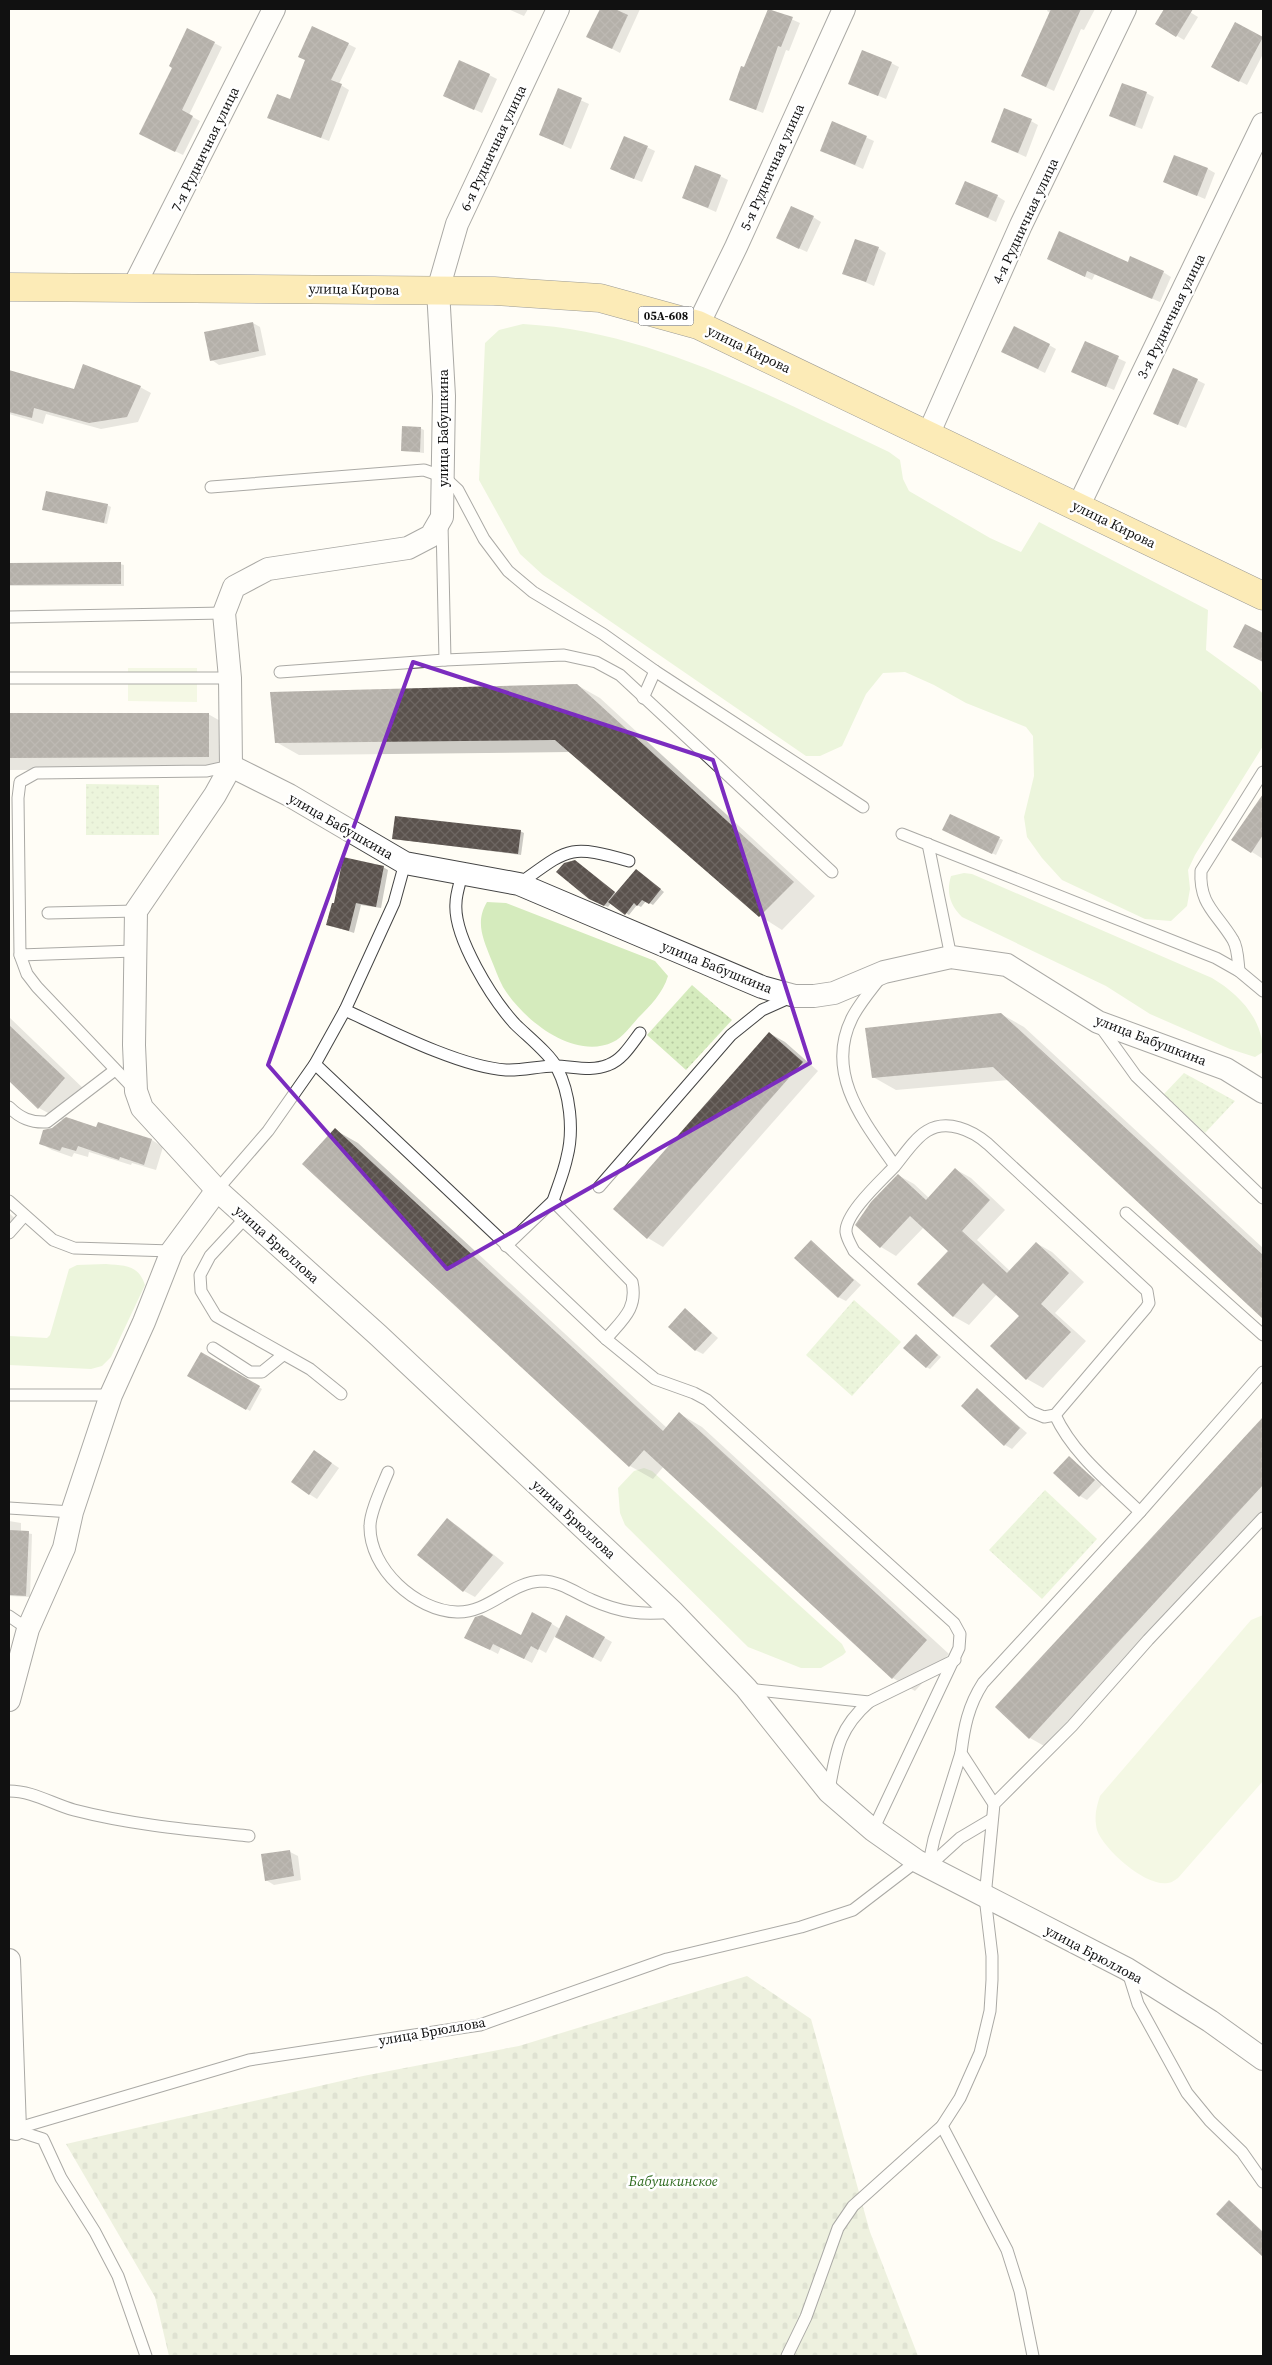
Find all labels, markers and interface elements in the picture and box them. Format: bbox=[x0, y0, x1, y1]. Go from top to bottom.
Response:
street label: 6-я Рудничная улица bbox=[455, 81, 531, 214]
street label: 7-я Рудничная улица bbox=[166, 82, 244, 215]
street label: 5-я Рудничная улица bbox=[735, 100, 809, 234]
street label: 4-я Рудничная улица bbox=[987, 154, 1063, 287]
street label: 3-я Рудничная улица bbox=[1132, 249, 1210, 382]
street label: улица Кирова bbox=[308, 278, 400, 300]
road number: 05А-608 bbox=[638, 306, 694, 326]
street label: улица Кирова bbox=[704, 320, 795, 378]
street label: улица Бабушкина bbox=[433, 368, 453, 487]
street label: улица Кирова bbox=[1069, 495, 1160, 553]
street label: улица Бабушкина bbox=[285, 788, 398, 865]
street label: улица Бабушкина bbox=[659, 936, 776, 999]
street label: улица Бабушкина bbox=[1092, 1010, 1210, 1071]
street label: улица Брюллова bbox=[230, 1200, 325, 1288]
street label: улица Брюллова bbox=[528, 1475, 621, 1564]
street label: улица Брюллова bbox=[1042, 1920, 1147, 1989]
street label: улица Брюллова bbox=[377, 2012, 488, 2050]
park label: Бабушкинское bbox=[628, 2171, 718, 2191]

